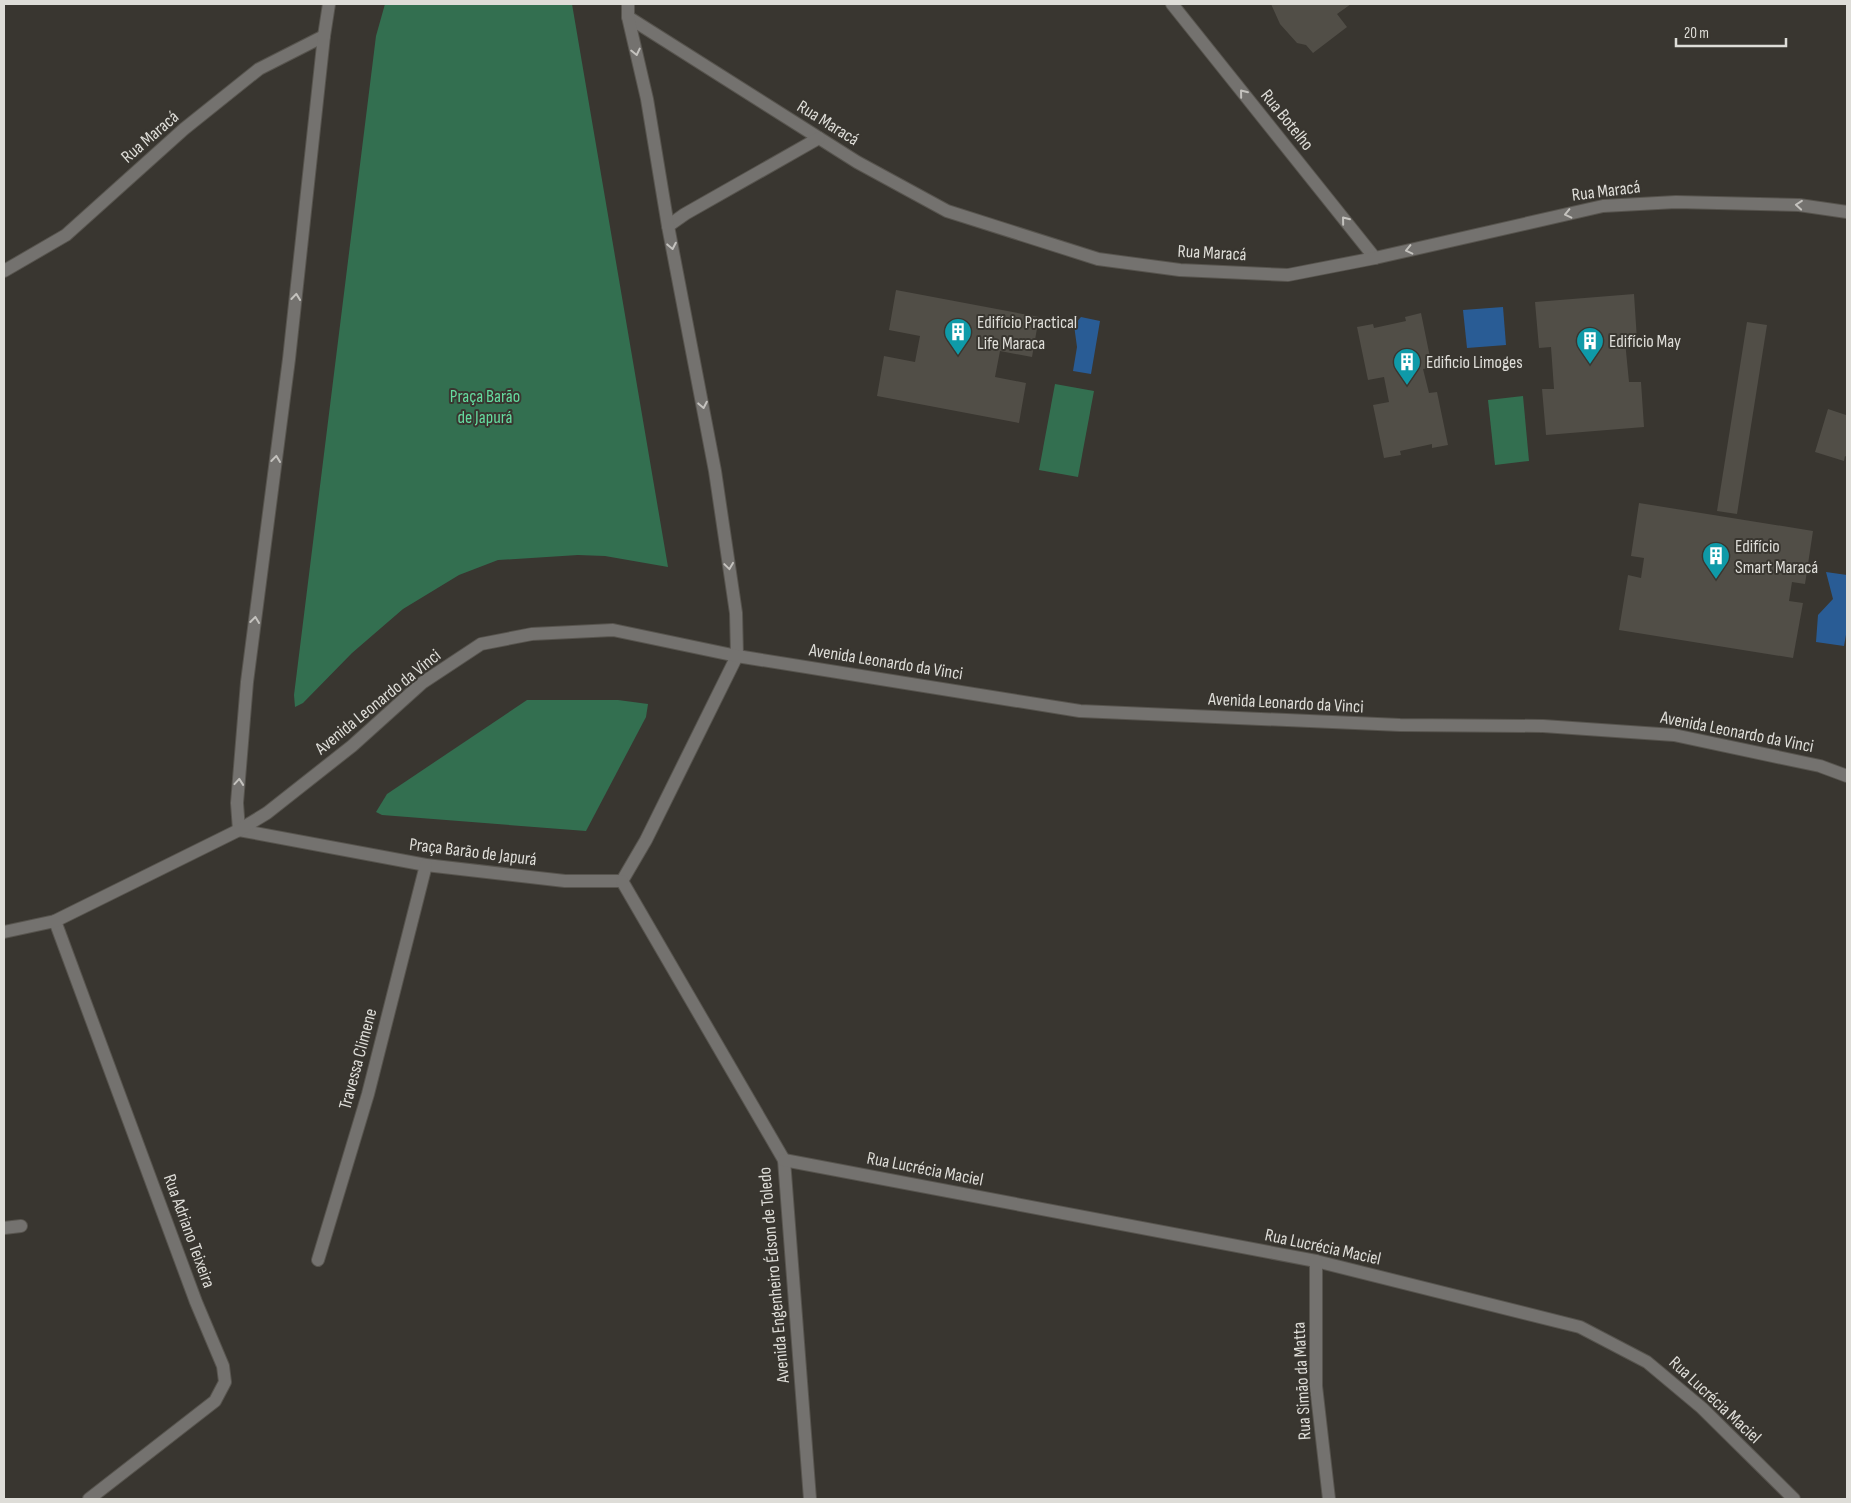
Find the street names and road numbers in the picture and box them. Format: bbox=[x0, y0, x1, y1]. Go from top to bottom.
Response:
street label: Rua Botelho bbox=[1256, 85, 1318, 155]
street label: Rua Maracá bbox=[793, 96, 863, 150]
street label: Rua Maracá bbox=[117, 106, 183, 168]
street label: Rua Maracá bbox=[1570, 176, 1642, 206]
street label: Rua Maracá bbox=[1177, 241, 1247, 265]
street label: Avenida Leonardo da Vinci bbox=[807, 639, 964, 685]
street label: Avenida Leonardo da Vinci bbox=[310, 645, 445, 760]
street label: Avenida Leonardo da Vinci bbox=[1207, 688, 1364, 718]
street label: Avenida Leonardo da Vinci bbox=[1658, 707, 1815, 757]
street label: Praça Barão de Japurá bbox=[408, 834, 538, 870]
street label: Travessa Climene bbox=[334, 1006, 382, 1112]
street label: Rua Lucrécia Maciel bbox=[865, 1147, 985, 1191]
street label: Avenida Engenheiro Édson de Toledo bbox=[754, 1166, 794, 1385]
street label: Rua Adriano Teixeira bbox=[159, 1171, 219, 1291]
street label: Rua Lucrécia Maciel bbox=[1263, 1224, 1383, 1270]
street label: Rua Simão da Matta bbox=[1288, 1321, 1316, 1441]
street label: Rua Lucrécia Maciel bbox=[1665, 1352, 1765, 1448]

